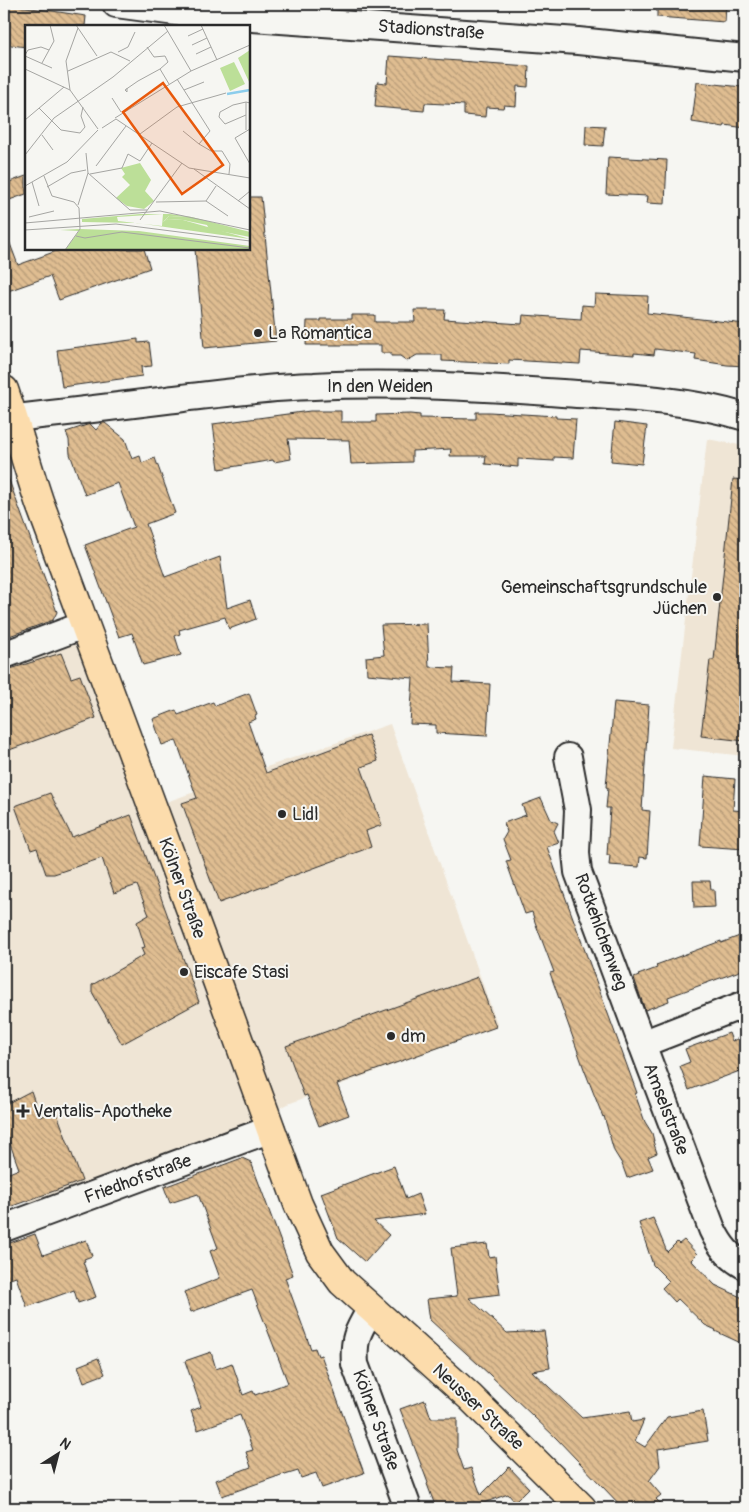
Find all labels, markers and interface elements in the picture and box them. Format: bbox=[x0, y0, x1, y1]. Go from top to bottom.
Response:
street label: Stadionstraße bbox=[377, 15, 485, 45]
inset map bbox=[25, 25, 250, 250]
place label: La Romantica bbox=[268, 322, 372, 345]
marker: La Romantica bbox=[252, 327, 264, 339]
street label: In den Weiden bbox=[327, 375, 433, 398]
place label: Gemeinschaftsgrundschule Jüchen bbox=[501, 576, 707, 620]
marker: Gemeinschaftsgrundschule Jüchen bbox=[711, 591, 723, 603]
place label: Lidl bbox=[292, 803, 318, 826]
marker: Lidl bbox=[276, 808, 288, 820]
street label: Kölner Straße bbox=[153, 834, 211, 942]
street label: Rotkehlchenweg bbox=[569, 870, 633, 994]
place label: Eiscafe Stasi bbox=[194, 961, 289, 984]
marker: Eiscafe Stasi bbox=[178, 966, 190, 978]
place label: dm bbox=[401, 1025, 426, 1048]
marker: dm bbox=[385, 1030, 397, 1042]
street label: Amselstraße bbox=[638, 1060, 694, 1159]
place label: Ventalis-Apotheke bbox=[33, 1100, 172, 1123]
marker: Ventalis-Apotheke bbox=[17, 1105, 29, 1117]
street label: Friedhofstraße bbox=[81, 1149, 195, 1209]
street label: Neusser Straße bbox=[428, 1359, 529, 1455]
street label: Kölner Straße bbox=[347, 1366, 405, 1474]
north arrow bbox=[32, 1430, 82, 1480]
text: N bbox=[57, 1434, 74, 1454]

